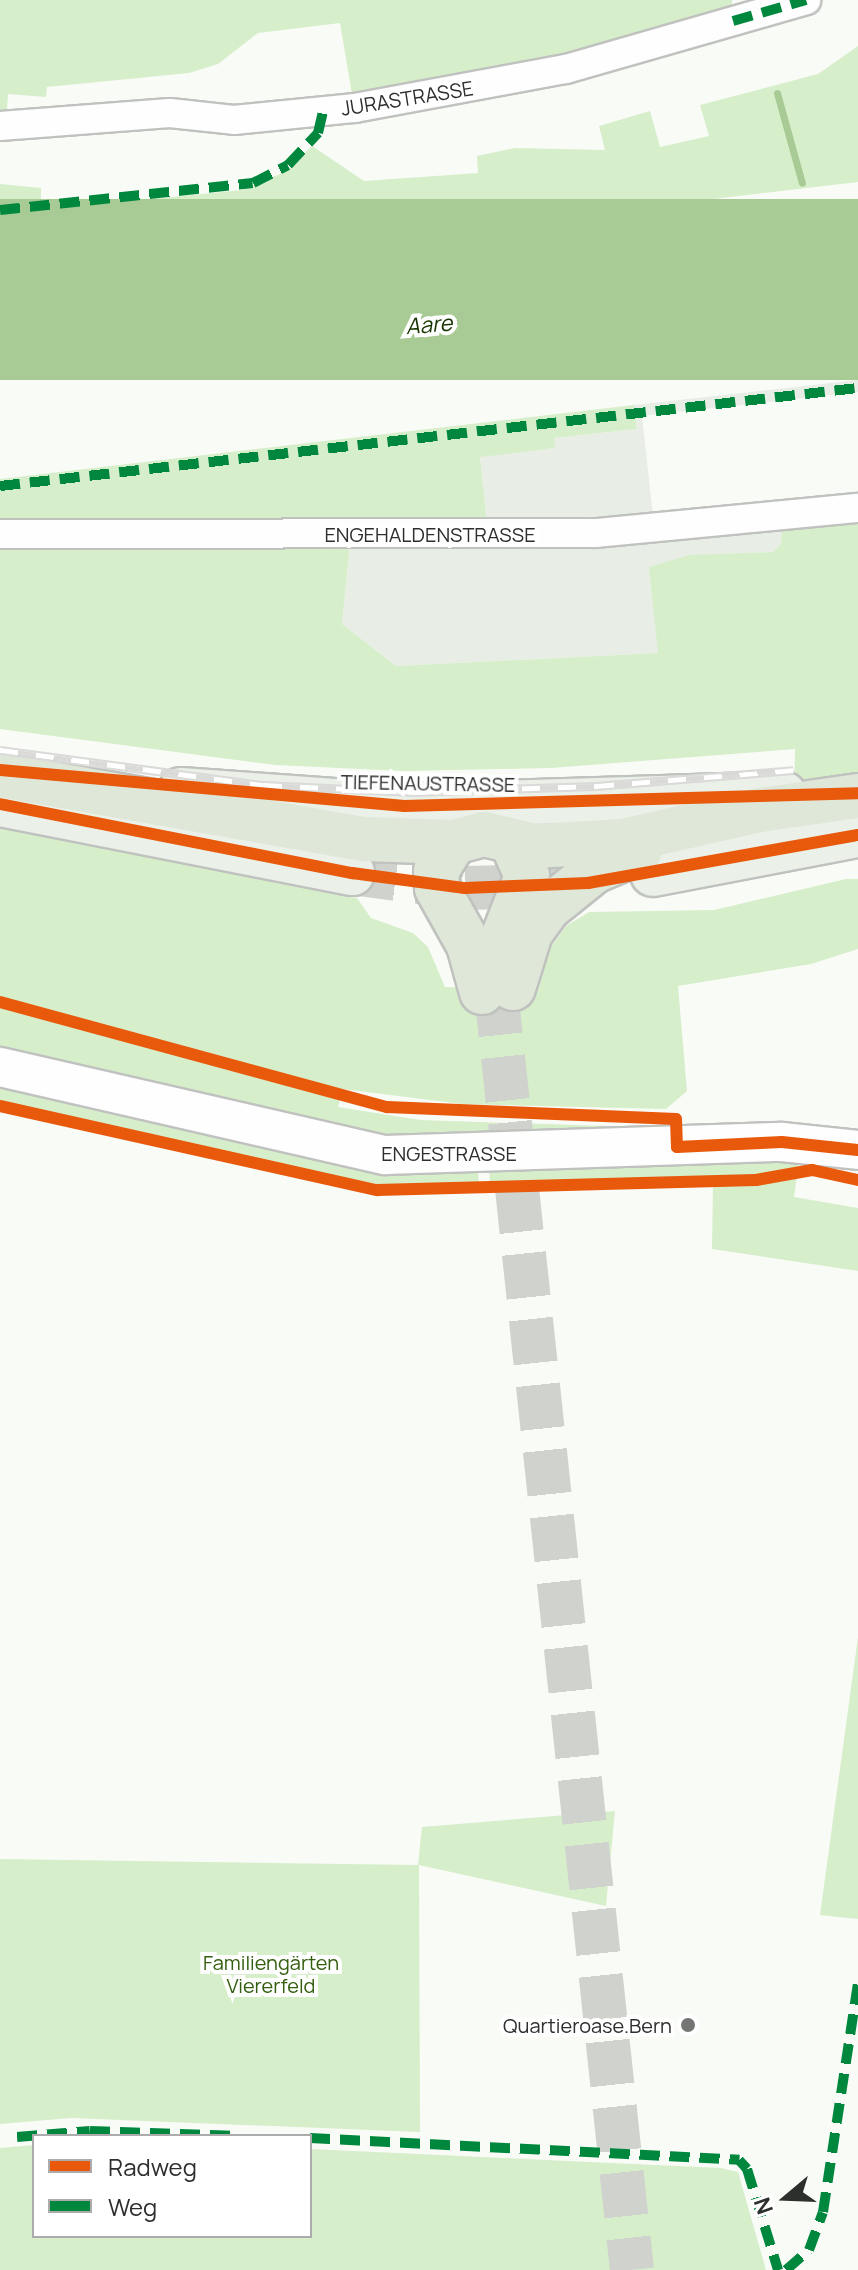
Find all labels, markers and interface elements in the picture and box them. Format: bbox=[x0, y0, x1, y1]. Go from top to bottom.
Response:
street label: JURASTRASSE bbox=[339, 76, 475, 120]
water label: Aare bbox=[405, 310, 453, 340]
street label: ENGEHALDENSTRASSE bbox=[324, 522, 536, 546]
street label: TIEFENAUSTRASSE bbox=[341, 769, 515, 797]
street label: ENGESTRASSE bbox=[381, 1141, 517, 1165]
park label: Familiengärten Viererfeld bbox=[203, 1951, 339, 1998]
place label: Quartieroase.Bern bbox=[503, 2013, 672, 2037]
marker: Quartieroase.Bern bbox=[679, 2016, 697, 2034]
legend bbox=[32, 2134, 312, 2238]
text: Radweg bbox=[108, 2150, 197, 2183]
north arrow bbox=[746, 2158, 826, 2238]
text: Weg bbox=[108, 2190, 157, 2223]
text: N bbox=[747, 2193, 780, 2218]

